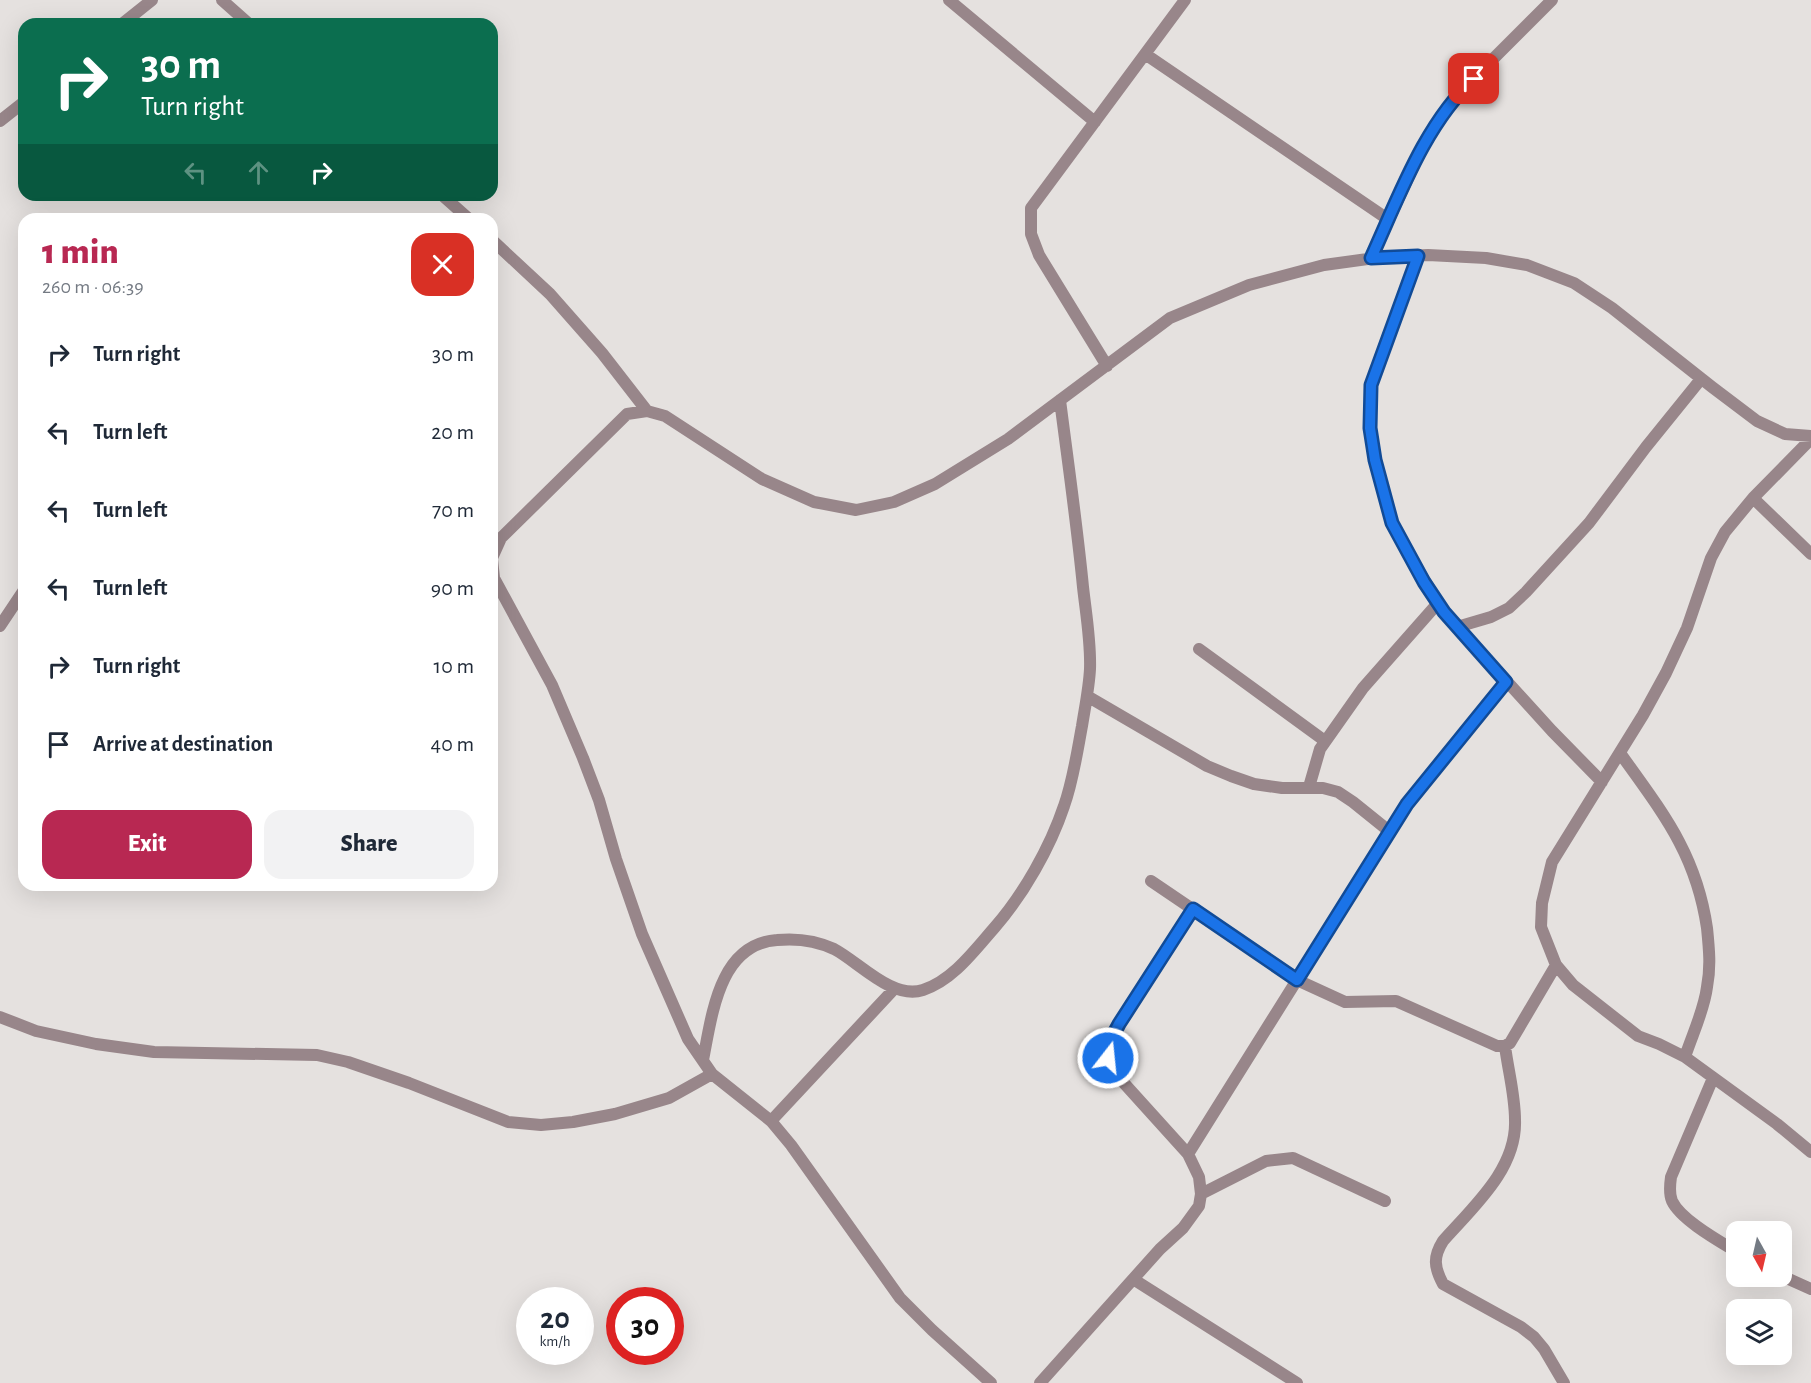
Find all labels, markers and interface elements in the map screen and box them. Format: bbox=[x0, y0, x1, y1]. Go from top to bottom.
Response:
icon: right bbox=[42, 42, 120, 120]
text: 30 m bbox=[141, 44, 221, 86]
pin bbox=[1448, 53, 1499, 104]
icon: arrive bbox=[1457, 62, 1490, 95]
text: Turn right bbox=[141, 93, 244, 120]
icon: left bbox=[179, 156, 212, 189]
icon: ahead bbox=[242, 156, 275, 189]
icon: right bbox=[305, 156, 338, 189]
button: close bbox=[411, 233, 474, 296]
text: 1 min bbox=[42, 234, 119, 270]
text: 260 m · 06:39 bbox=[42, 277, 144, 297]
icon: right bbox=[42, 338, 75, 371]
text: Turn right bbox=[93, 343, 180, 365]
text: 30 m bbox=[432, 343, 474, 365]
icon: left bbox=[42, 416, 75, 449]
text: Turn left bbox=[93, 421, 167, 443]
text: 20 m bbox=[431, 421, 474, 443]
icon: left bbox=[42, 494, 75, 527]
text: Turn left bbox=[93, 499, 167, 521]
text: 70 m bbox=[432, 499, 474, 521]
icon: left bbox=[42, 572, 75, 605]
text: Turn left bbox=[93, 577, 167, 599]
text: 90 m bbox=[431, 577, 474, 599]
icon: right bbox=[42, 650, 75, 683]
text: Turn right bbox=[93, 655, 180, 677]
text: 10 m bbox=[434, 655, 474, 677]
icon: arrive bbox=[42, 728, 75, 761]
text: Arrive at destination bbox=[93, 733, 273, 755]
text: 40 m bbox=[431, 733, 474, 755]
button: Exit bbox=[42, 810, 252, 879]
button: Share bbox=[264, 810, 474, 879]
position arrow bbox=[1076, 1026, 1140, 1090]
north arrow bbox=[1726, 1221, 1792, 1287]
map controls bbox=[1726, 1221, 1792, 1365]
speed limit sign: 30 bbox=[606, 1287, 684, 1365]
button: layers bbox=[1726, 1299, 1792, 1365]
text: 20 bbox=[540, 1304, 570, 1334]
text: km/h bbox=[540, 1334, 570, 1349]

